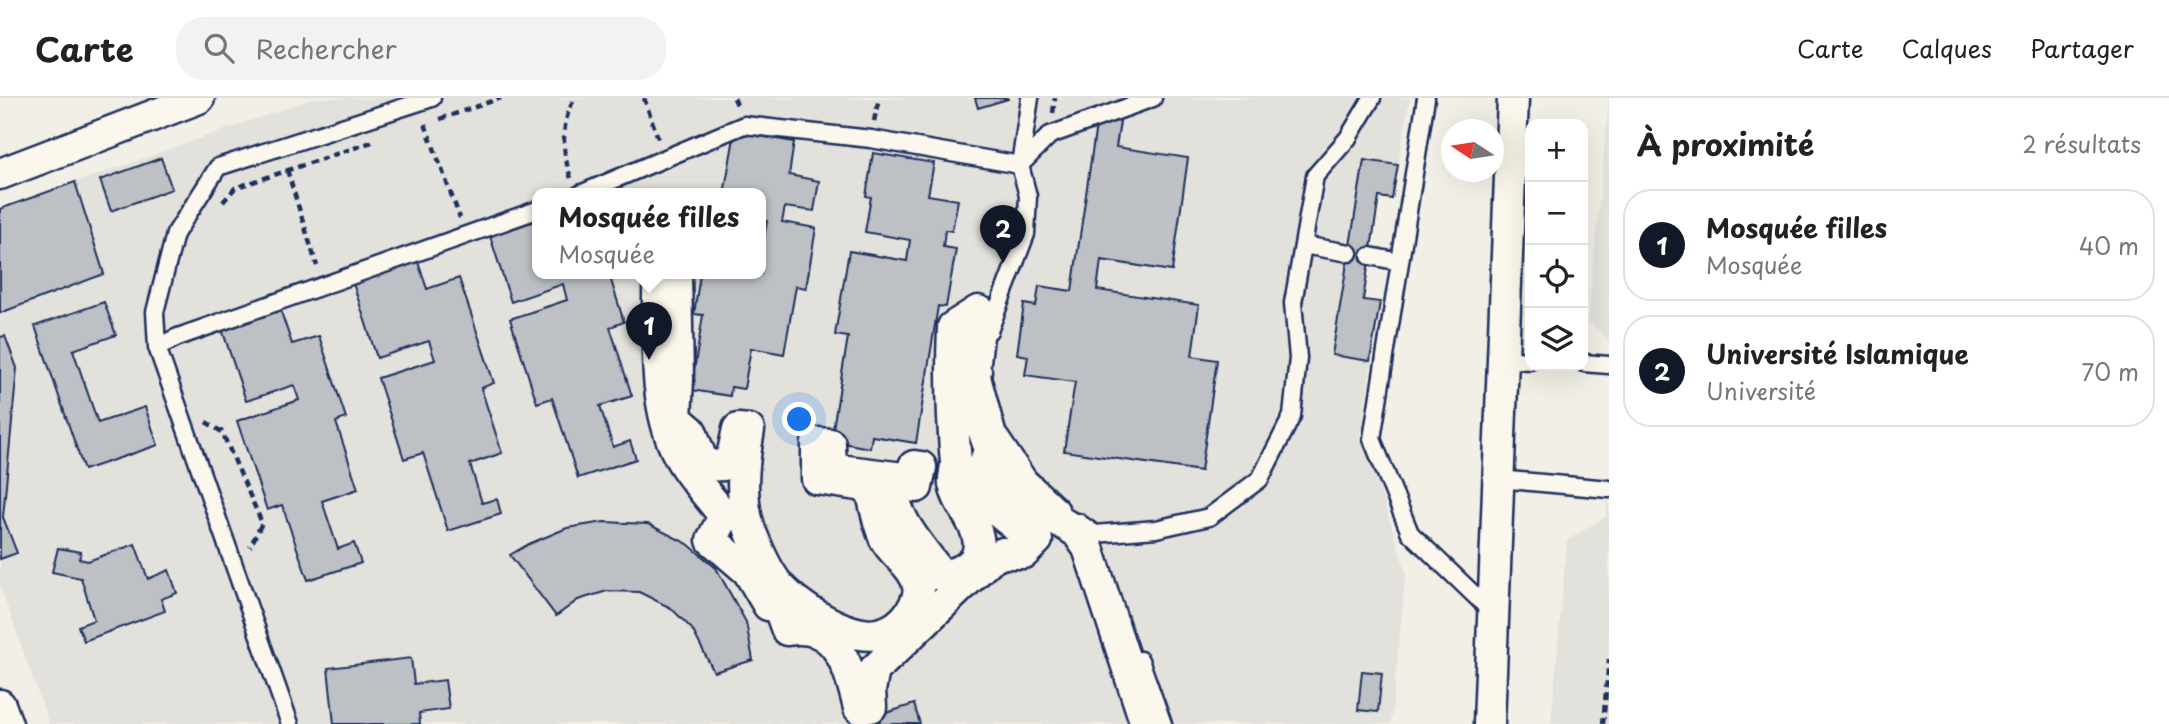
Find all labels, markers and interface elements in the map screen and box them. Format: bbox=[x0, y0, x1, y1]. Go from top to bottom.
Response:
search box bbox=[176, 17, 666, 80]
text: Carte bbox=[35, 23, 134, 73]
icon: search bbox=[200, 29, 238, 67]
text: Rechercher bbox=[256, 29, 397, 68]
text: Carte bbox=[1797, 30, 1863, 66]
text: Calques bbox=[1901, 30, 1992, 66]
text: Partager bbox=[2030, 30, 2134, 66]
north arrow bbox=[1441, 119, 1504, 182]
map controls bbox=[1525, 119, 1588, 371]
button: + bbox=[1525, 119, 1588, 182]
text: À proximité bbox=[1637, 121, 1814, 166]
text: 2 résultats bbox=[2022, 126, 2141, 161]
button: − bbox=[1525, 182, 1588, 245]
popup bbox=[532, 188, 766, 279]
text: Mosquée filles bbox=[558, 197, 740, 236]
pin: 2 bbox=[980, 205, 1026, 263]
text: Mosquée filles bbox=[1706, 208, 1887, 247]
text: 1 bbox=[1657, 228, 1668, 263]
text: 40 m bbox=[2079, 228, 2139, 263]
text: Mosquée bbox=[558, 236, 655, 271]
button: locate bbox=[1525, 245, 1588, 308]
text: Mosquée bbox=[1706, 247, 1803, 282]
pin: 1 bbox=[626, 302, 672, 360]
button: layers bbox=[1525, 308, 1588, 371]
text: Université Islamique bbox=[1706, 334, 1969, 373]
text: 2 bbox=[1654, 354, 1670, 389]
text: 70 m bbox=[2081, 354, 2139, 389]
text: Université bbox=[1706, 373, 1816, 408]
your location bbox=[782, 402, 816, 436]

